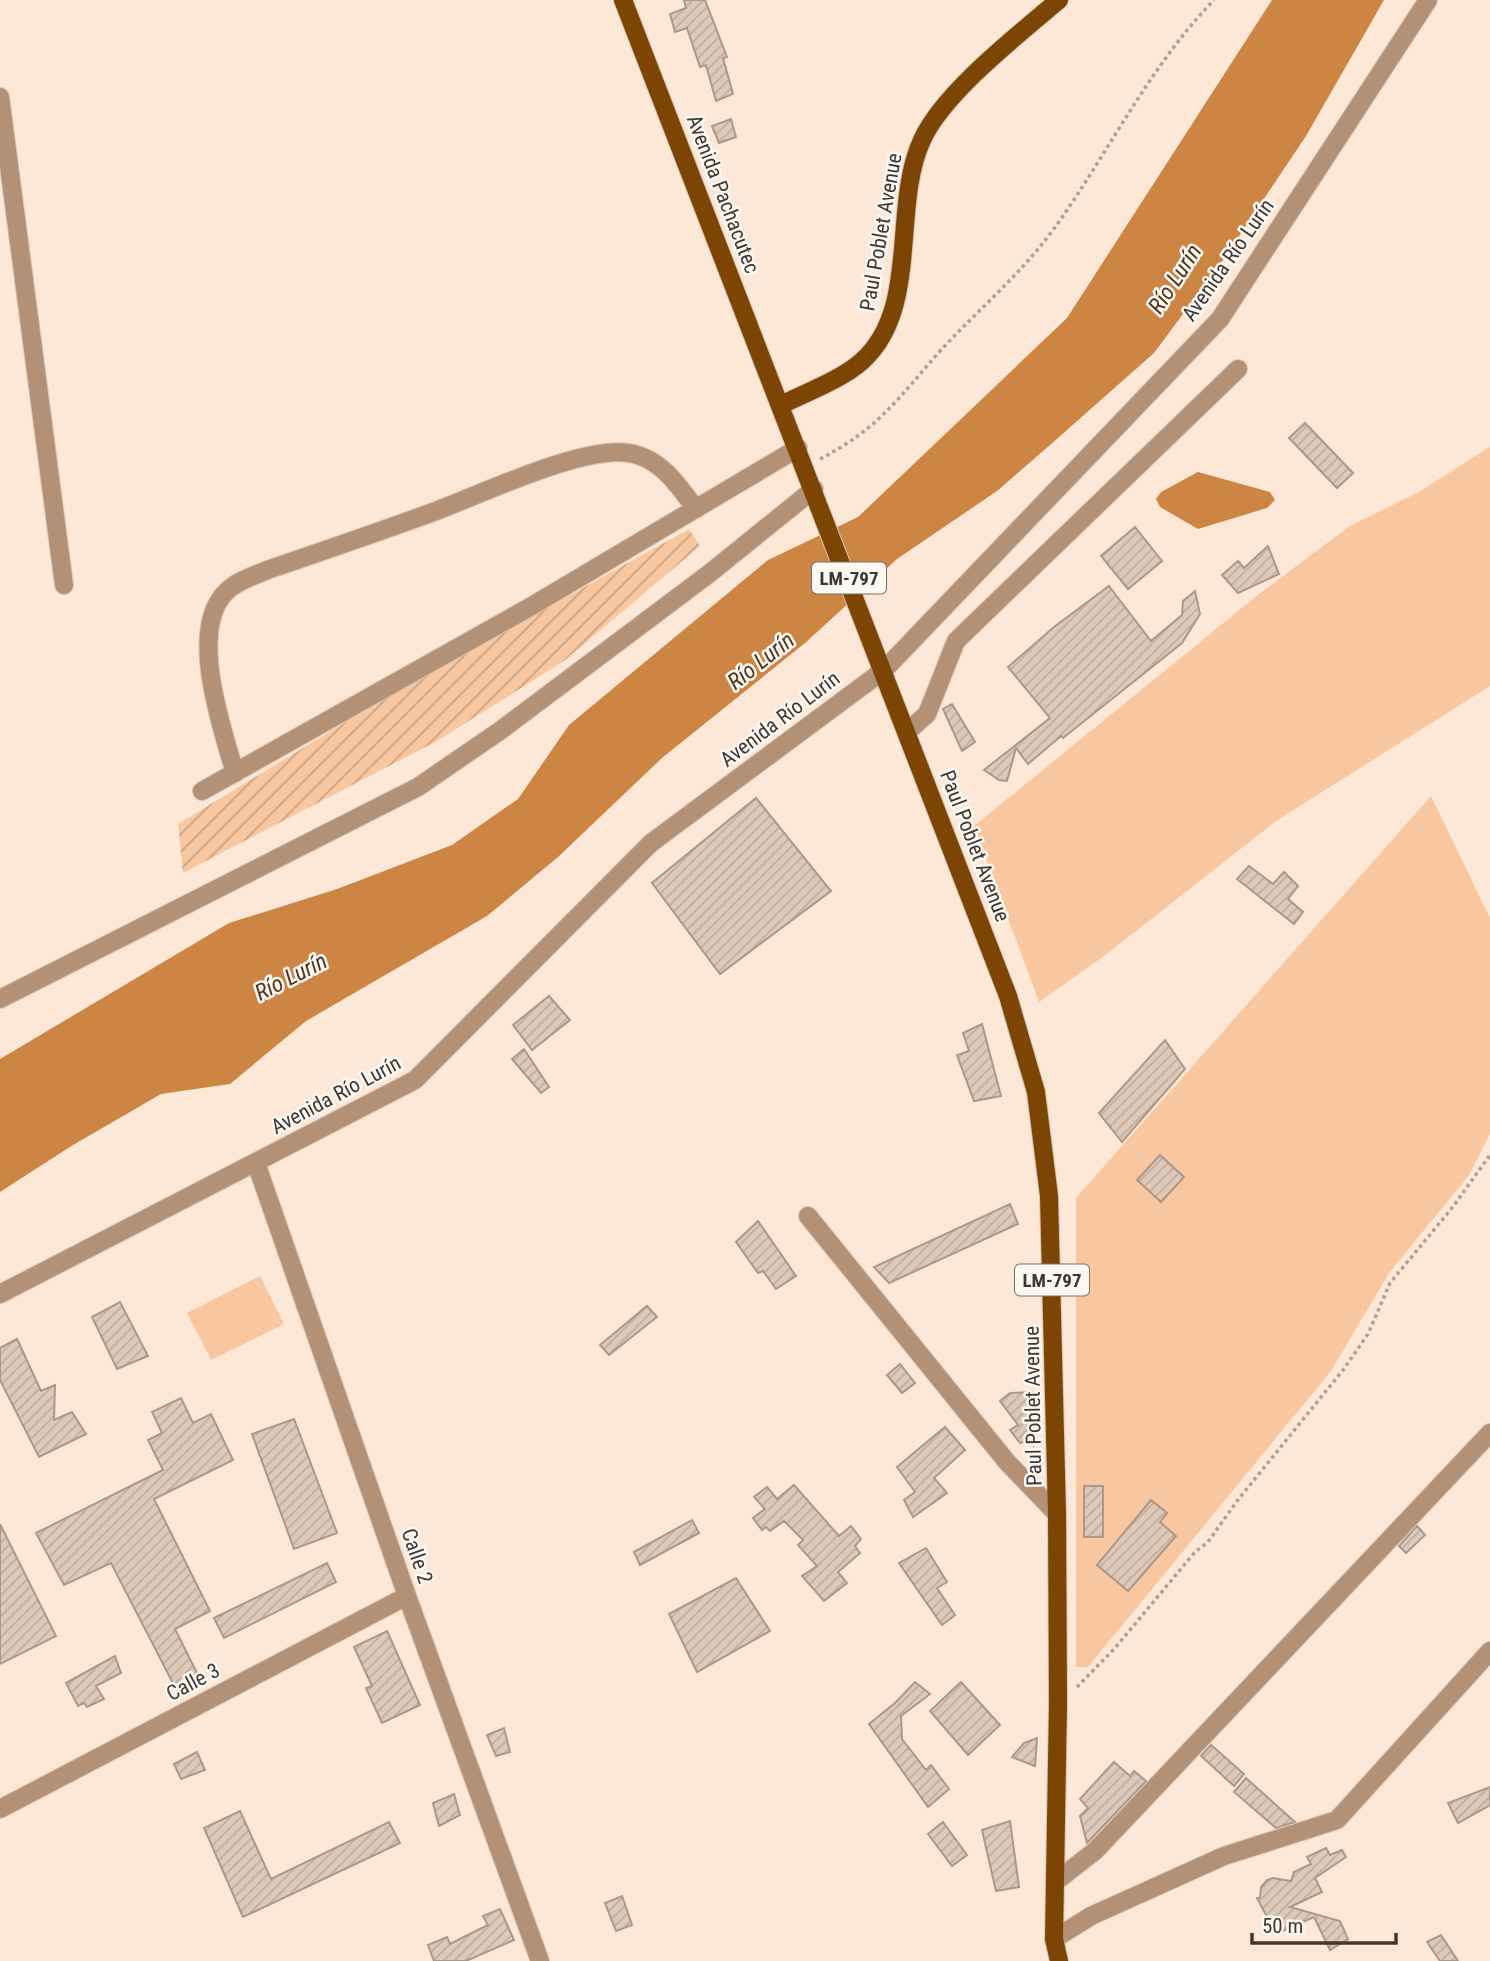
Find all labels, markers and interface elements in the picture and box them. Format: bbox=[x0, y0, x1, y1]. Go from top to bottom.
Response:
street label: Avenida Pachacutec bbox=[682, 111, 764, 277]
street label: Paul Poblet Avenue bbox=[855, 151, 907, 313]
street label: Avenida Río Lurín bbox=[1177, 194, 1279, 326]
water label: Río Lurín bbox=[1143, 239, 1207, 319]
road number: LM-797 bbox=[812, 562, 886, 594]
water label: Río Lurín bbox=[722, 627, 800, 695]
street label: Avenida Río Lurín bbox=[716, 666, 844, 772]
street label: Paul Poblet Avenue bbox=[935, 767, 1015, 925]
water label: Río Lurín bbox=[250, 947, 332, 1007]
street label: Avenida Río Lurín bbox=[267, 1051, 405, 1139]
road number: LM-797 bbox=[1015, 1264, 1089, 1296]
street label: Paul Poblet Avenue bbox=[1020, 1326, 1046, 1486]
street label: Calle 2 bbox=[396, 1525, 438, 1587]
street label: Calle 3 bbox=[162, 1658, 224, 1706]
scale bar bbox=[1252, 1902, 1396, 1946]
text: 50 m bbox=[1262, 1914, 1303, 1938]

